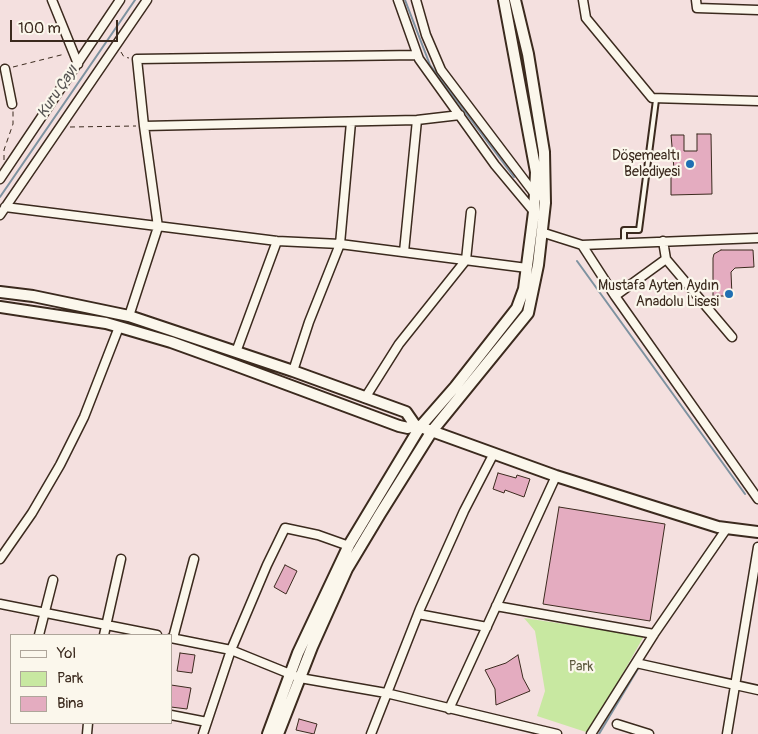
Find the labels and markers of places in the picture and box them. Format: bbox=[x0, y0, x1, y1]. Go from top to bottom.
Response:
place label: Döşemealtı Belediyesi bbox=[612, 148, 680, 180]
marker: Döşemealtı Belediyesi bbox=[684, 158, 696, 170]
place label: Mustafa Ayten Aydın Anadolu Lisesi bbox=[598, 278, 719, 310]
marker: Mustafa Ayten Aydın Anadolu Lisesi bbox=[723, 288, 735, 300]

